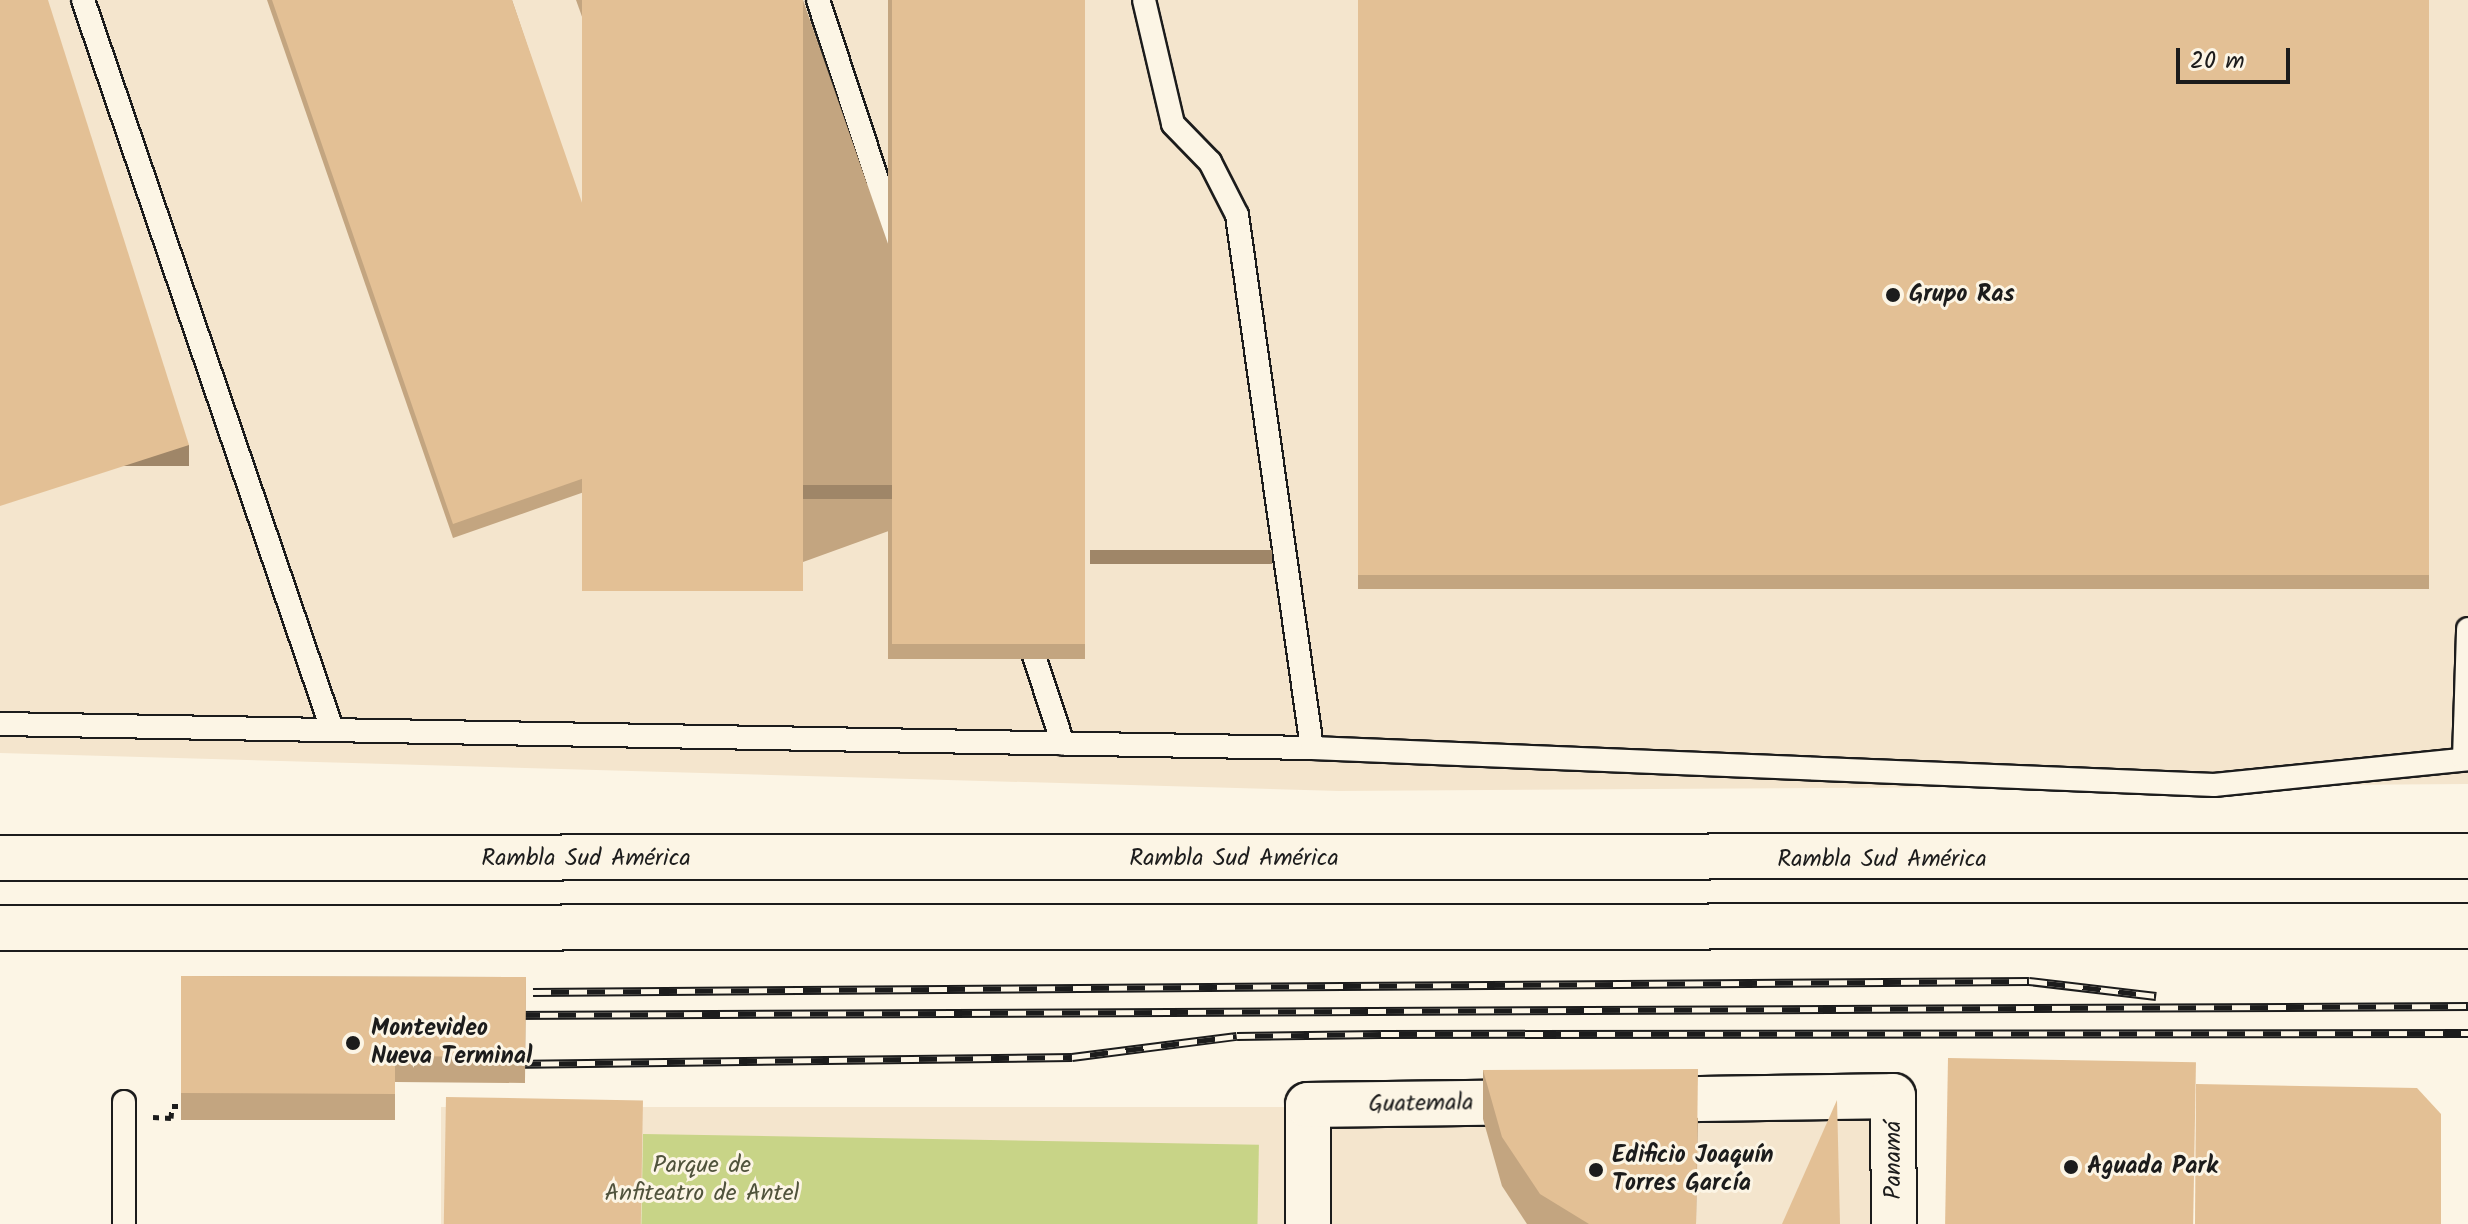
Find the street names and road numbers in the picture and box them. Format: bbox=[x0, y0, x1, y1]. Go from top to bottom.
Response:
street label: Rambla Sud América bbox=[481, 845, 691, 873]
street label: Rambla Sud América bbox=[1129, 845, 1339, 873]
street label: Rambla Sud América bbox=[1777, 846, 1987, 874]
street label: Guatemala bbox=[1368, 1089, 1474, 1119]
street label: Panamá bbox=[1880, 1121, 1908, 1199]

